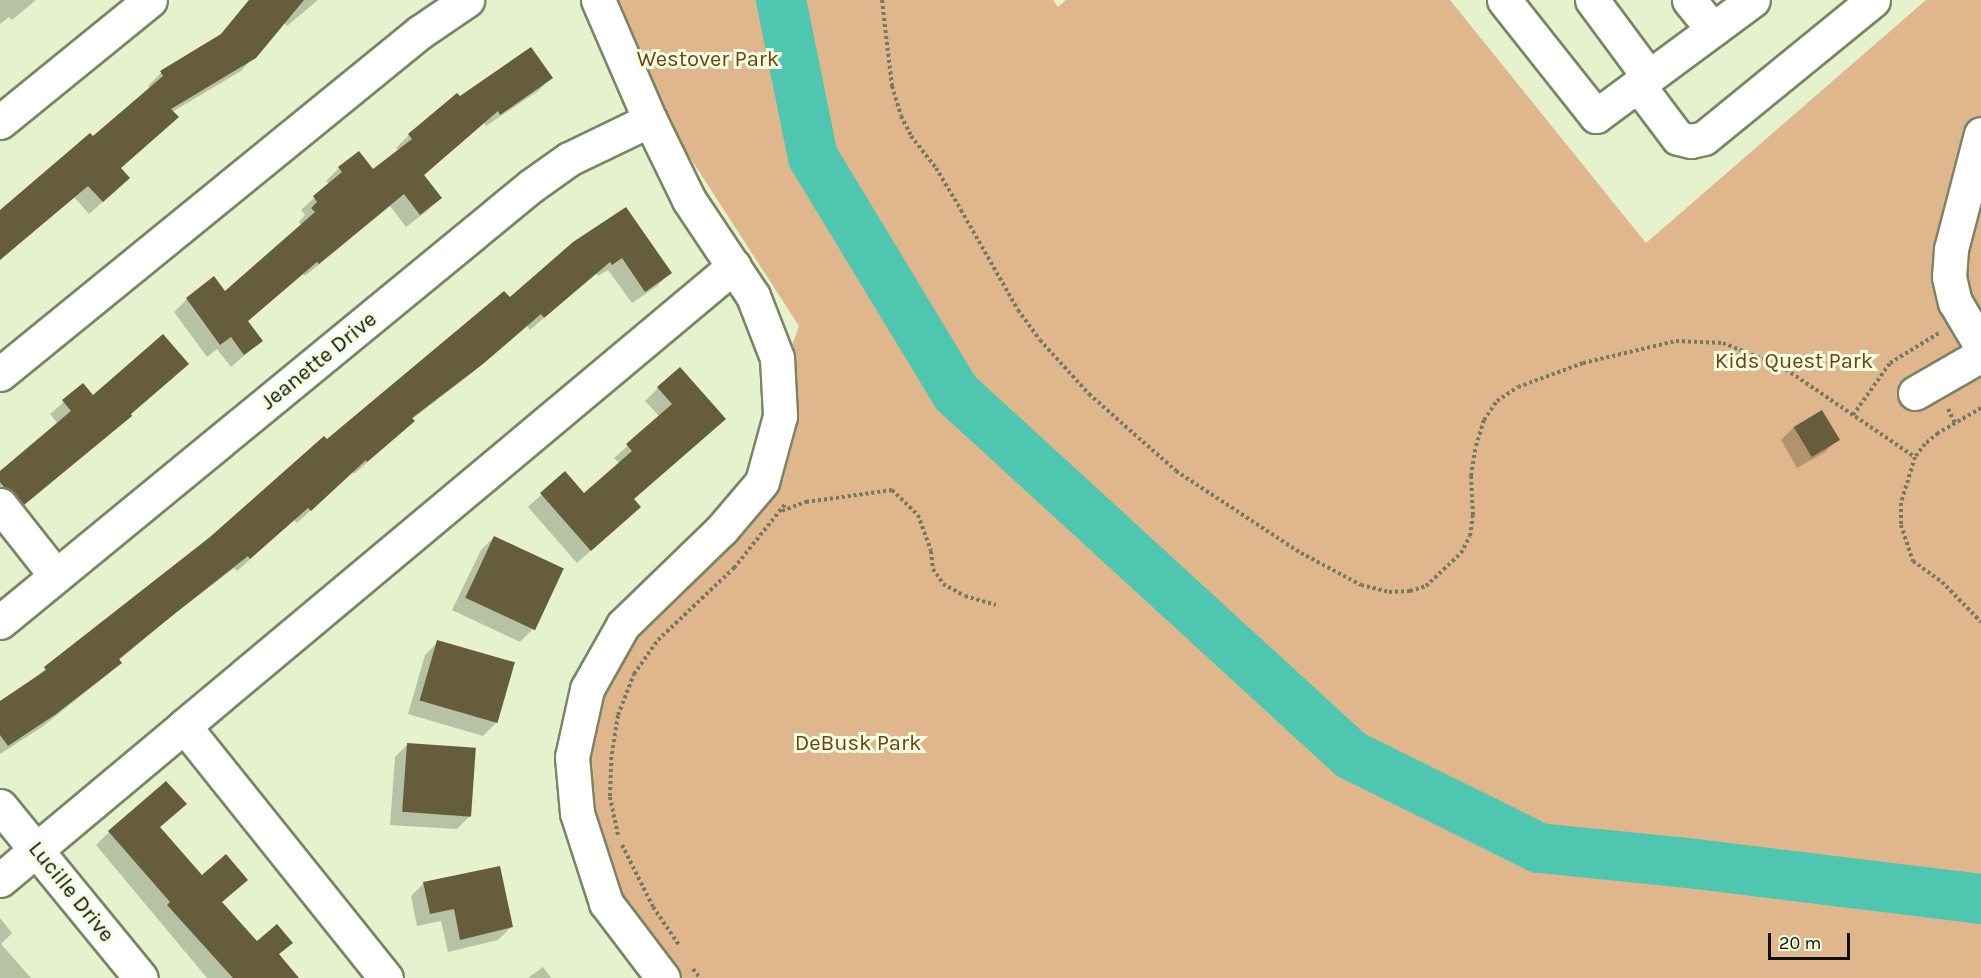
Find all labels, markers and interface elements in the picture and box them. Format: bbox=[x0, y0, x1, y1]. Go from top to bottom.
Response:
park label: Westover Park bbox=[637, 47, 779, 73]
street label: Jeanette Drive bbox=[256, 306, 382, 416]
park label: Kids Quest Park bbox=[1715, 349, 1873, 375]
park label: DeBusk Park bbox=[795, 731, 921, 757]
street label: Lucille Drive bbox=[22, 836, 120, 948]
scale bar bbox=[1771, 921, 1854, 959]
text: 20 m bbox=[1779, 932, 1821, 954]

